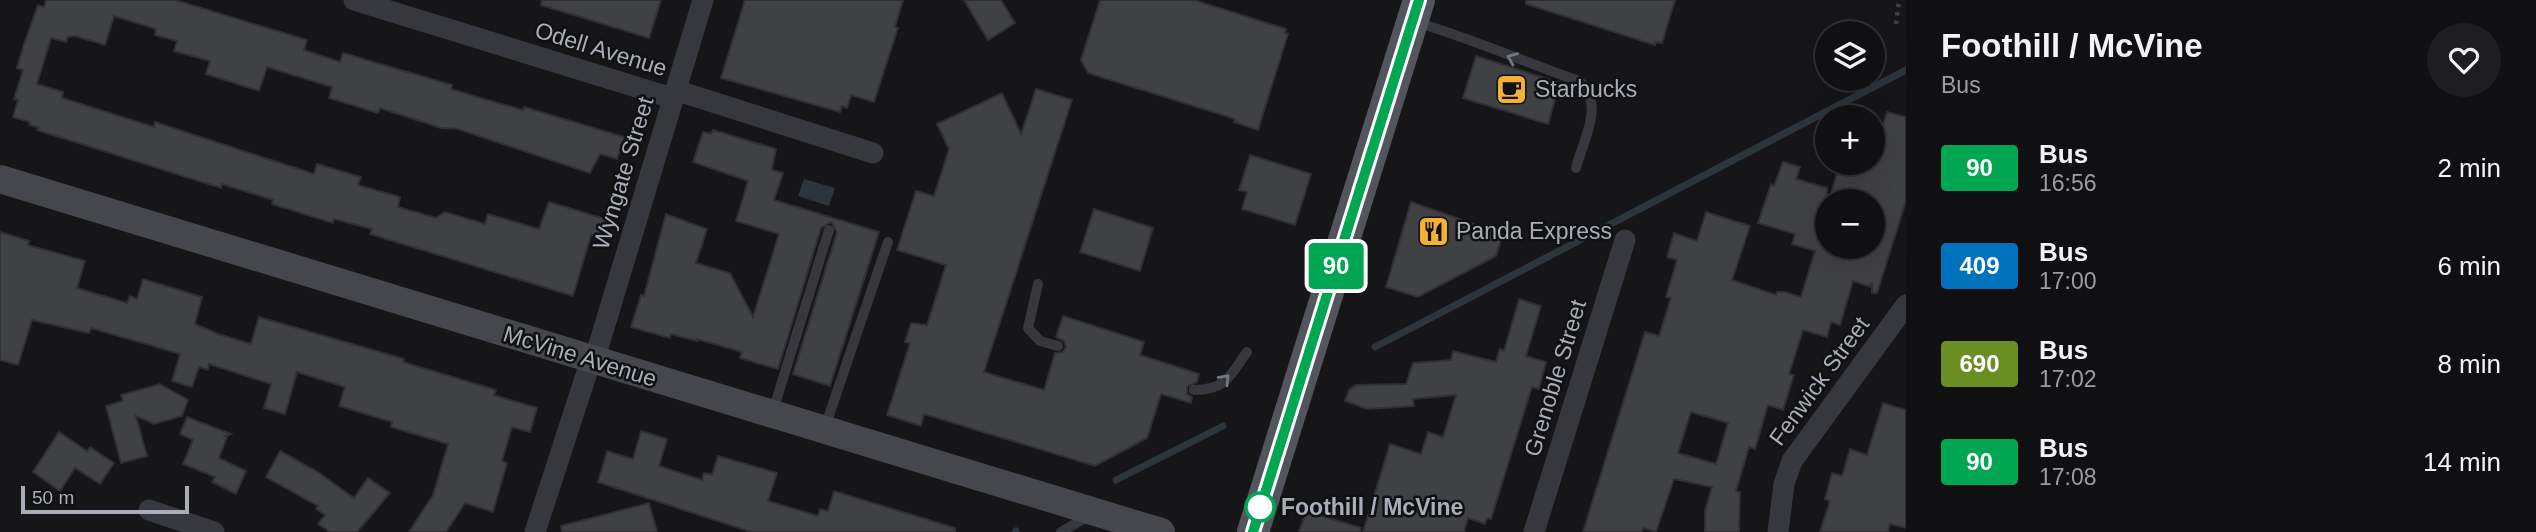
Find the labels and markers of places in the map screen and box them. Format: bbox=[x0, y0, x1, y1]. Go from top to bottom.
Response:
cafe icon: Starbucks bbox=[1495, 72, 1529, 106]
place label: Starbucks bbox=[1535, 76, 1637, 102]
restaurant icon: Panda Express bbox=[1416, 214, 1450, 248]
place label: Panda Express bbox=[1456, 218, 1612, 244]
marker: Foothill / McVine bbox=[1245, 492, 1275, 522]
place label: Foothill / McVine bbox=[1281, 494, 1463, 520]

